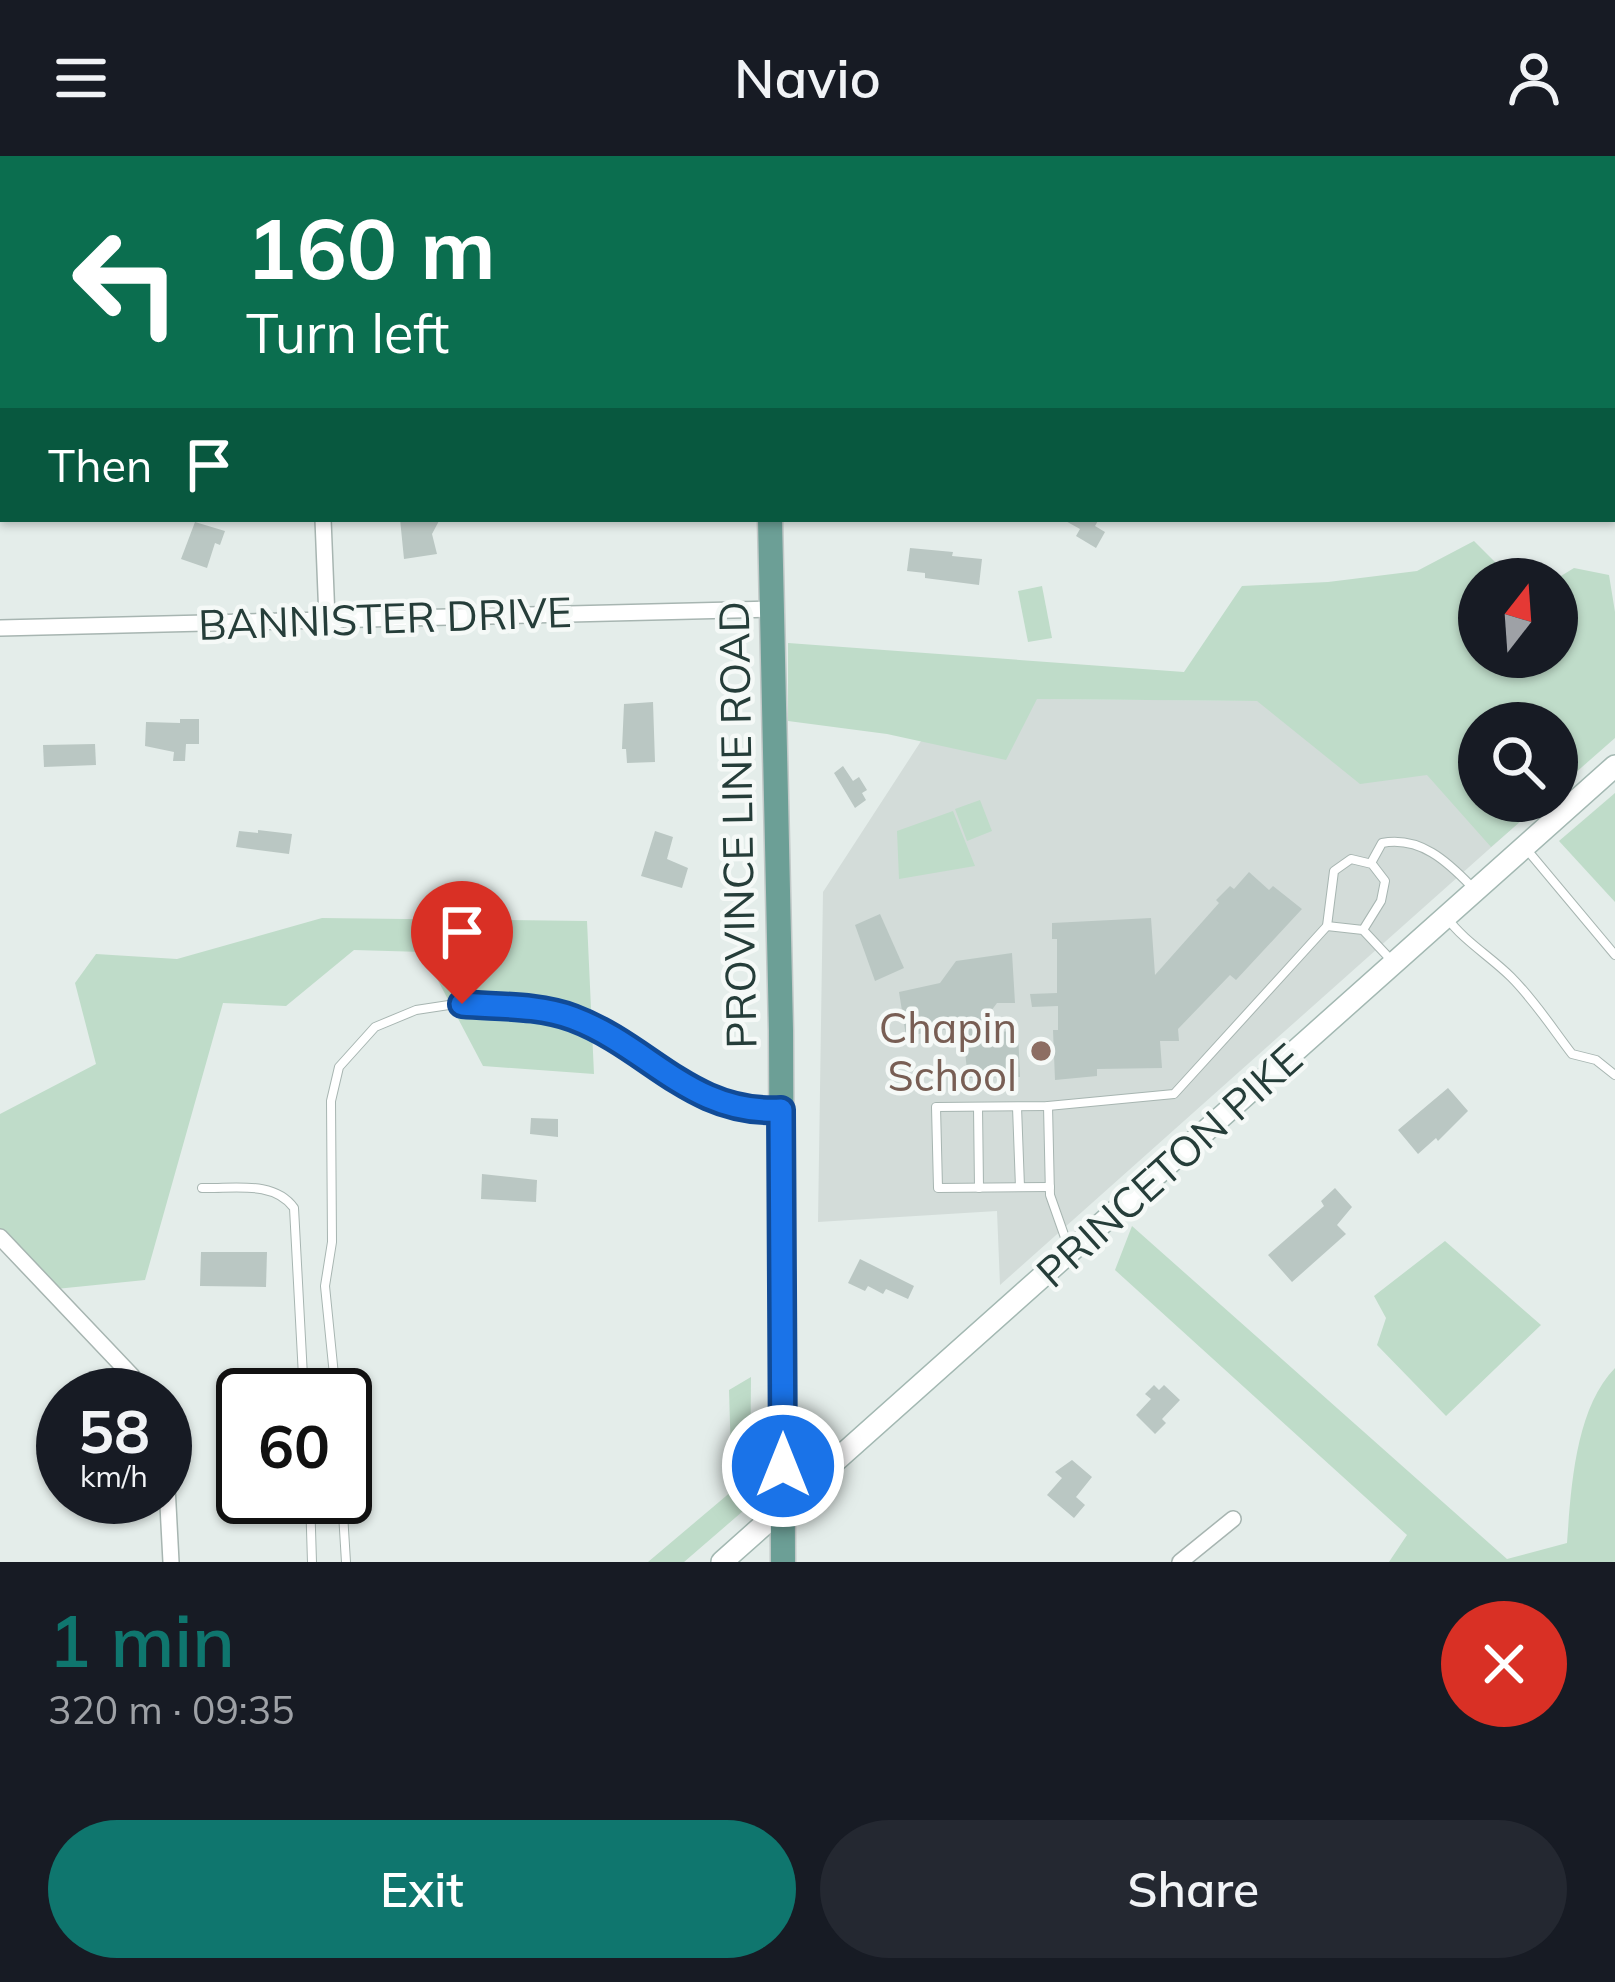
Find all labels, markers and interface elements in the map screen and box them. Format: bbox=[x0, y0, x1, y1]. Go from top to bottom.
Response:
text: Navio bbox=[734, 44, 881, 112]
icon: menu bbox=[48, 45, 114, 111]
icon: person bbox=[1501, 45, 1567, 111]
text: 160 m bbox=[246, 195, 496, 300]
icon: left bbox=[48, 204, 204, 360]
text: Turn left bbox=[246, 299, 449, 367]
icon: arrive bbox=[176, 432, 242, 498]
text: Then bbox=[48, 437, 152, 493]
north arrow bbox=[1458, 558, 1578, 678]
map controls bbox=[1458, 558, 1578, 822]
street label: BANNISTER DRIVE bbox=[197, 585, 573, 651]
street label: PROVINCE LINE ROAD bbox=[707, 601, 767, 1049]
button: search bbox=[1458, 702, 1578, 822]
pin bbox=[411, 881, 513, 1004]
icon: arrive bbox=[429, 899, 495, 965]
place label: Chapin School bbox=[879, 1001, 1017, 1102]
street label: PRINCETON PIKE bbox=[1025, 1032, 1313, 1298]
marker: Chapin School bbox=[1028, 1038, 1054, 1064]
speed limit sign: 60 bbox=[216, 1368, 372, 1524]
text: 58 bbox=[78, 1393, 150, 1468]
position arrow bbox=[720, 1403, 846, 1529]
text: km/h bbox=[80, 1457, 148, 1495]
text: 1 min bbox=[48, 1595, 235, 1685]
button: close bbox=[1441, 1601, 1567, 1727]
text: 320 m · 09:35 bbox=[48, 1685, 294, 1734]
button: Exit bbox=[48, 1820, 796, 1958]
button: Share bbox=[820, 1820, 1567, 1958]

